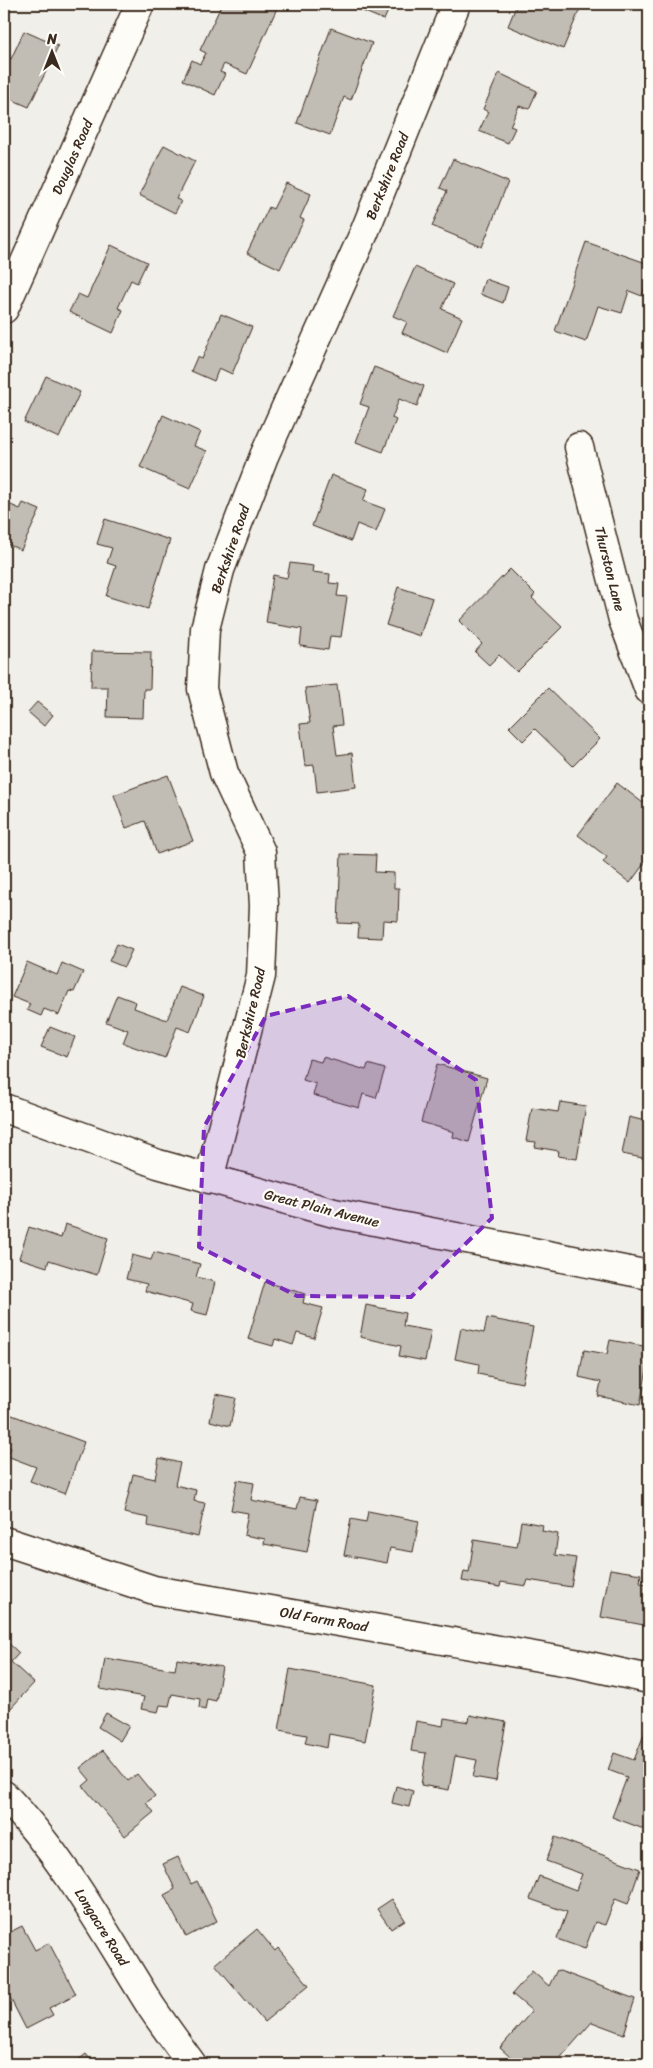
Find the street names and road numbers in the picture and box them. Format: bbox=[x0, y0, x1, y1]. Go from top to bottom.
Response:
street label: Douglas Road bbox=[45, 114, 101, 199]
street label: Berkshire Road bbox=[359, 127, 417, 224]
street label: Berkshire Road bbox=[204, 500, 258, 597]
street label: Thurston Lane bbox=[587, 524, 632, 614]
street label: Berkshire Road bbox=[228, 964, 273, 1061]
street label: Great Plain Avenue bbox=[262, 1182, 382, 1235]
street label: Old Farm Road bbox=[278, 1599, 371, 1640]
street label: Longacre Road bbox=[68, 1883, 136, 1973]

